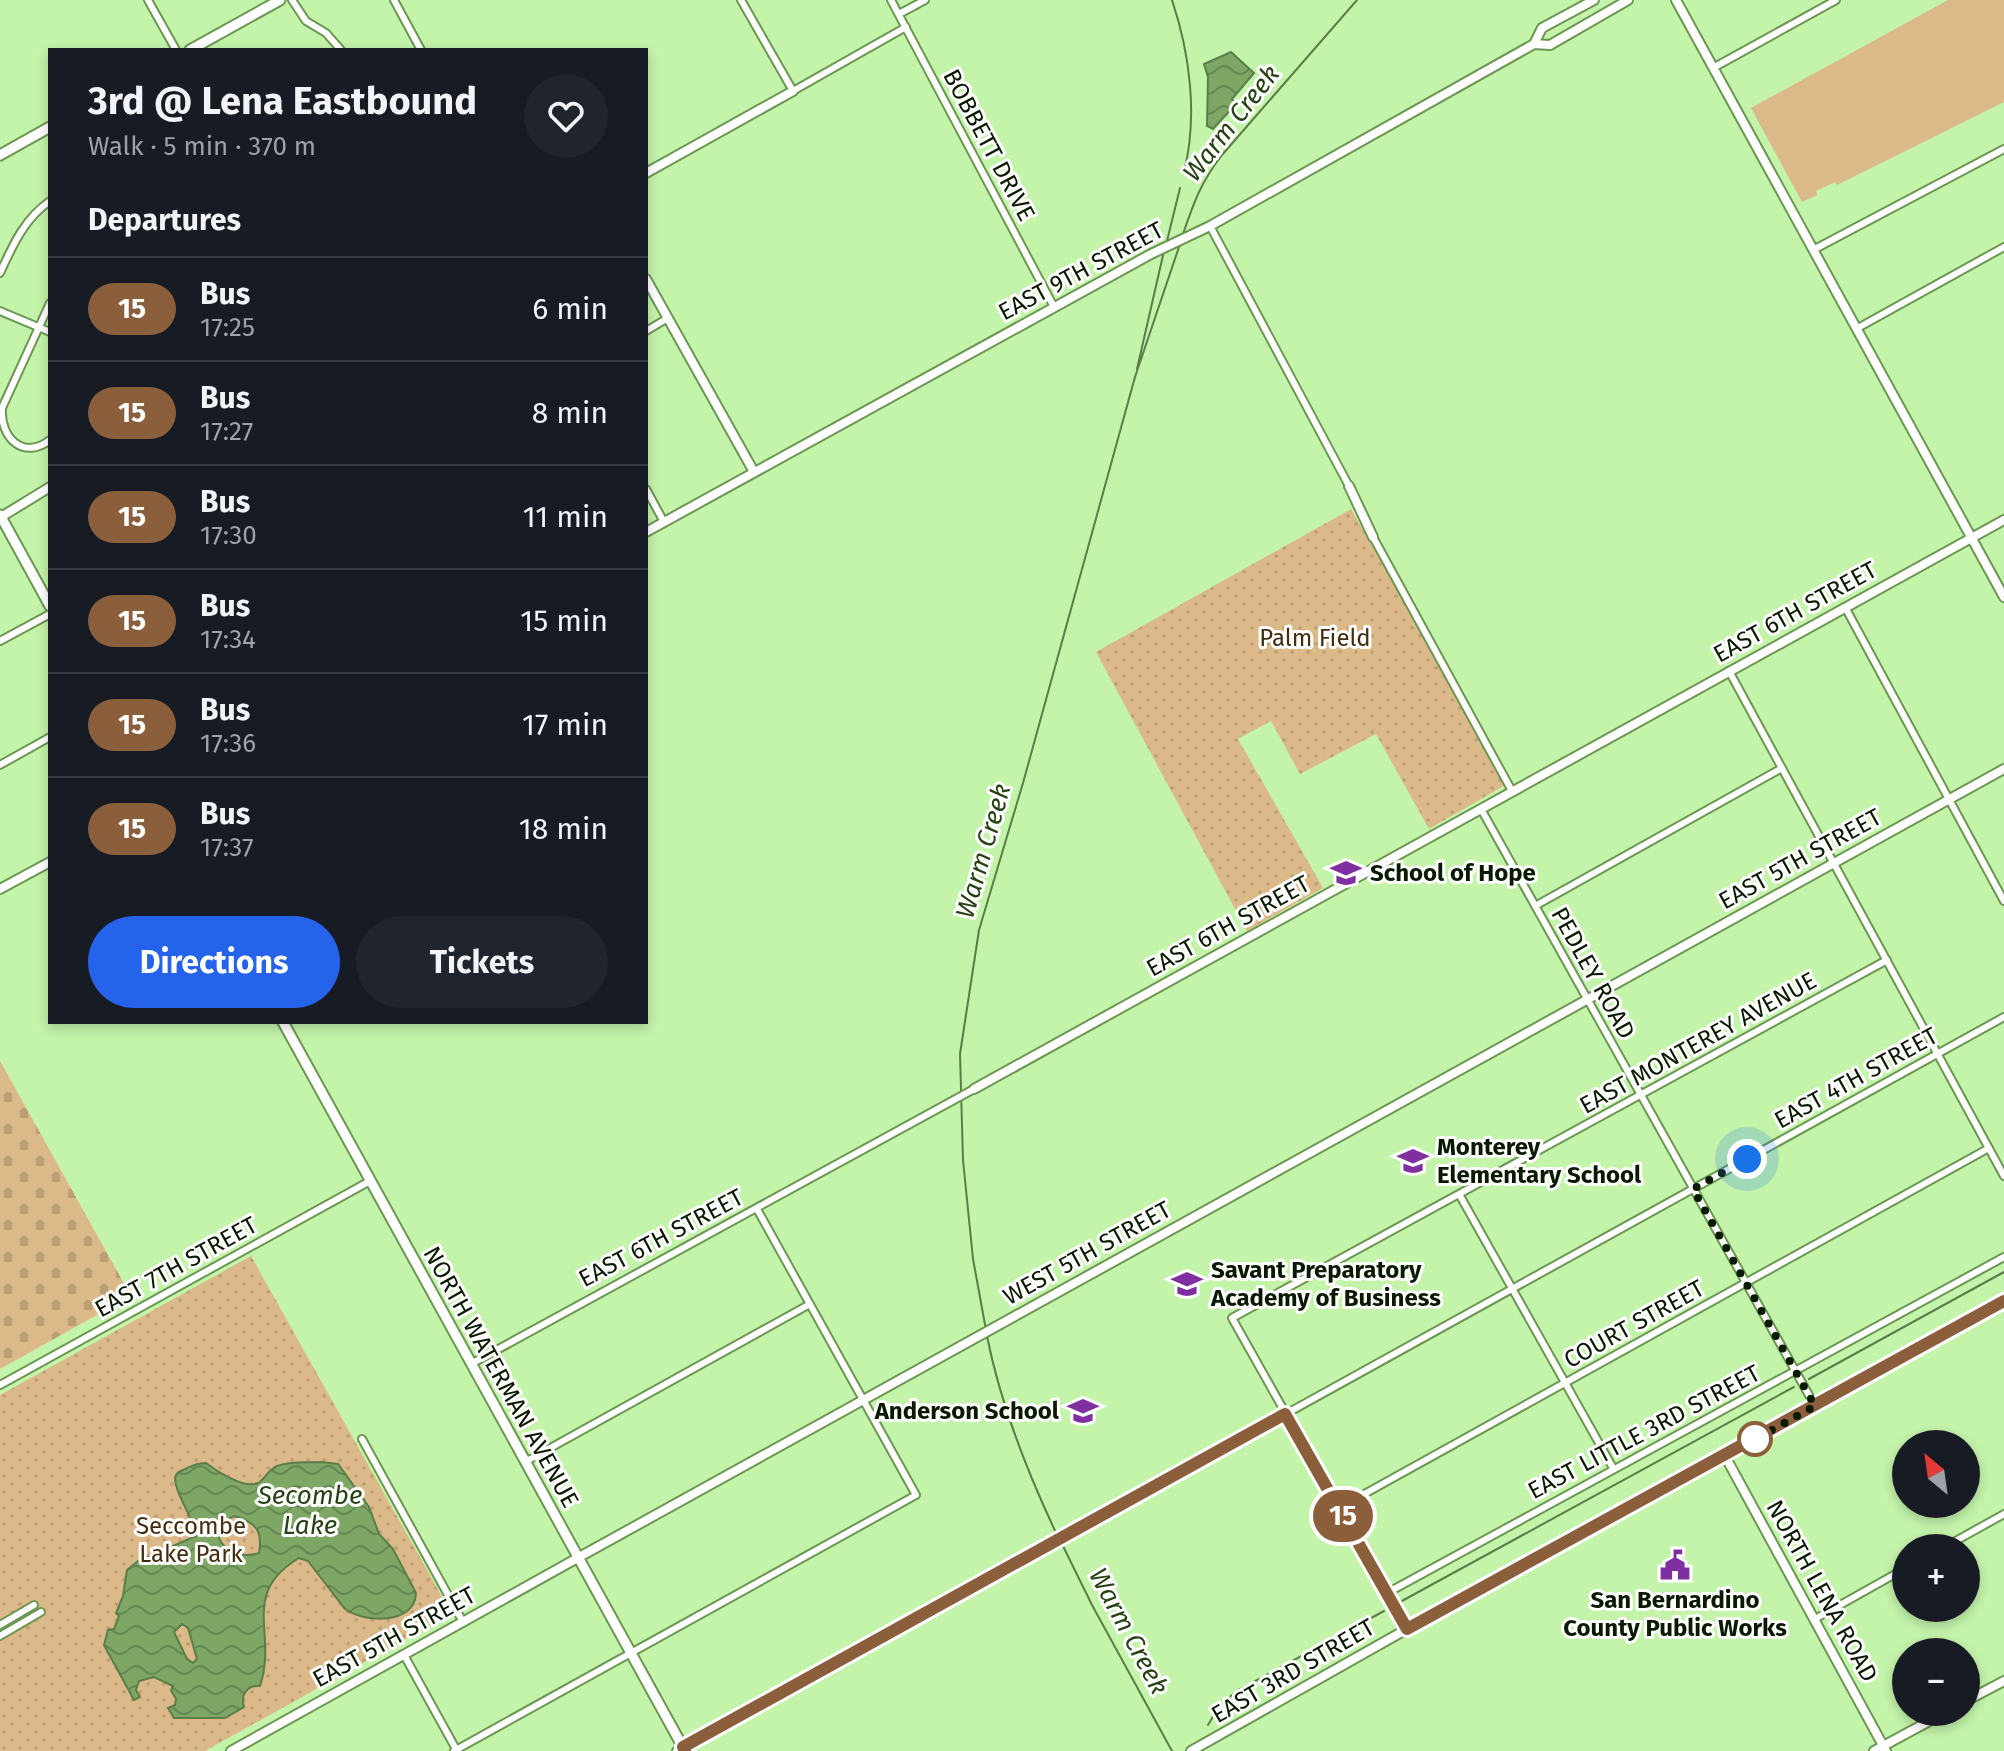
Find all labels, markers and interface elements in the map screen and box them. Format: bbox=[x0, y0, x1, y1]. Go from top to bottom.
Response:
water label: Warm Creek bbox=[1177, 59, 1286, 187]
street label: BOBBETT DRIVE bbox=[937, 64, 1041, 226]
button: heart bbox=[524, 74, 608, 158]
text: 3rd @ Lena Eastbound bbox=[88, 78, 477, 124]
text: Walk · 5 min · 370 m bbox=[88, 131, 316, 162]
text: Departures bbox=[88, 202, 241, 238]
street label: EAST 9TH STREET bbox=[994, 215, 1169, 326]
text: Bus bbox=[200, 276, 250, 312]
text: 6 min bbox=[532, 291, 608, 327]
text: 15 bbox=[118, 292, 146, 325]
text: 17:25 bbox=[200, 312, 255, 343]
text: Bus bbox=[200, 380, 250, 416]
text: 8 min bbox=[532, 395, 608, 431]
text: 15 bbox=[118, 396, 146, 429]
text: 17:27 bbox=[200, 416, 253, 447]
text: Bus bbox=[200, 484, 250, 520]
text: 11 min bbox=[523, 499, 608, 535]
text: 15 bbox=[118, 500, 146, 533]
text: 17:30 bbox=[200, 520, 257, 551]
street label: EAST 6TH STREET bbox=[1709, 555, 1882, 668]
text: Bus bbox=[200, 588, 250, 624]
text: 15 min bbox=[520, 603, 608, 639]
text: 15 bbox=[118, 604, 146, 637]
text: 17:34 bbox=[200, 624, 256, 655]
park label: Palm Field bbox=[1259, 624, 1371, 652]
text: Bus bbox=[200, 692, 250, 728]
text: 17 min bbox=[522, 707, 608, 743]
text: 15 bbox=[118, 708, 146, 741]
text: 17:36 bbox=[200, 728, 256, 759]
water label: Warm Creek bbox=[949, 780, 1017, 922]
text: Bus bbox=[200, 796, 250, 832]
street label: EAST 5TH STREET bbox=[1714, 802, 1887, 915]
text: 18 min bbox=[519, 811, 608, 847]
text: 15 bbox=[118, 812, 146, 845]
text: 17:37 bbox=[200, 832, 254, 863]
school or university icon: School of Hope bbox=[1329, 856, 1363, 890]
place label: School of Hope bbox=[1370, 859, 1536, 887]
street label: EAST 6TH STREET bbox=[1142, 869, 1315, 982]
street label: PEDLEY ROAD bbox=[1545, 902, 1641, 1044]
button: Directions bbox=[88, 916, 340, 1008]
button: Tickets bbox=[356, 916, 608, 1008]
street label: EAST MONTEREY AVENUE bbox=[1575, 966, 1821, 1120]
street label: EAST 4TH STREET bbox=[1770, 1021, 1943, 1134]
place label: Monterey Elementary School bbox=[1437, 1133, 1642, 1189]
your location bbox=[1727, 1139, 1767, 1179]
school or university icon: Monterey Elementary School bbox=[1396, 1144, 1430, 1178]
street label: EAST 6TH STREET bbox=[574, 1183, 749, 1293]
street label: WEST 5TH STREET bbox=[998, 1195, 1176, 1311]
street label: EAST 7TH STREET bbox=[90, 1211, 263, 1323]
street label: NORTH WATERMAN AVENUE bbox=[417, 1242, 585, 1512]
place label: Savant Preparatory Academy of Business bbox=[1210, 1256, 1441, 1312]
school or university icon: Savant Preparatory Academy of Business bbox=[1170, 1267, 1204, 1301]
street label: COURT STREET bbox=[1559, 1274, 1709, 1374]
street label: EAST LITTLE 3RD STREET bbox=[1523, 1359, 1765, 1505]
school or university icon: Anderson School bbox=[1066, 1394, 1100, 1428]
place label: Anderson School bbox=[874, 1397, 1060, 1425]
unlabelled marker bbox=[1738, 1422, 1772, 1456]
north arrow bbox=[1892, 1430, 1980, 1518]
map controls bbox=[1892, 1430, 1980, 1726]
water label: Secombe Lake bbox=[257, 1480, 362, 1541]
line badge: 15 bbox=[1307, 1490, 1379, 1542]
street label: NORTH LENA ROAD bbox=[1760, 1495, 1884, 1687]
text: 15 bbox=[1329, 1499, 1357, 1532]
park label: Seccombe Lake Park bbox=[136, 1512, 246, 1568]
button: + bbox=[1892, 1534, 1980, 1622]
public building icon: San Bernardino County Public Works bbox=[1658, 1548, 1692, 1582]
water label: Warm Creek bbox=[1082, 1563, 1175, 1700]
street label: EAST 5TH STREET bbox=[308, 1580, 481, 1693]
place label: San Bernardino County Public Works bbox=[1563, 1586, 1787, 1642]
street label: EAST 3RD STREET bbox=[1206, 1613, 1380, 1729]
button: − bbox=[1892, 1638, 1980, 1726]

